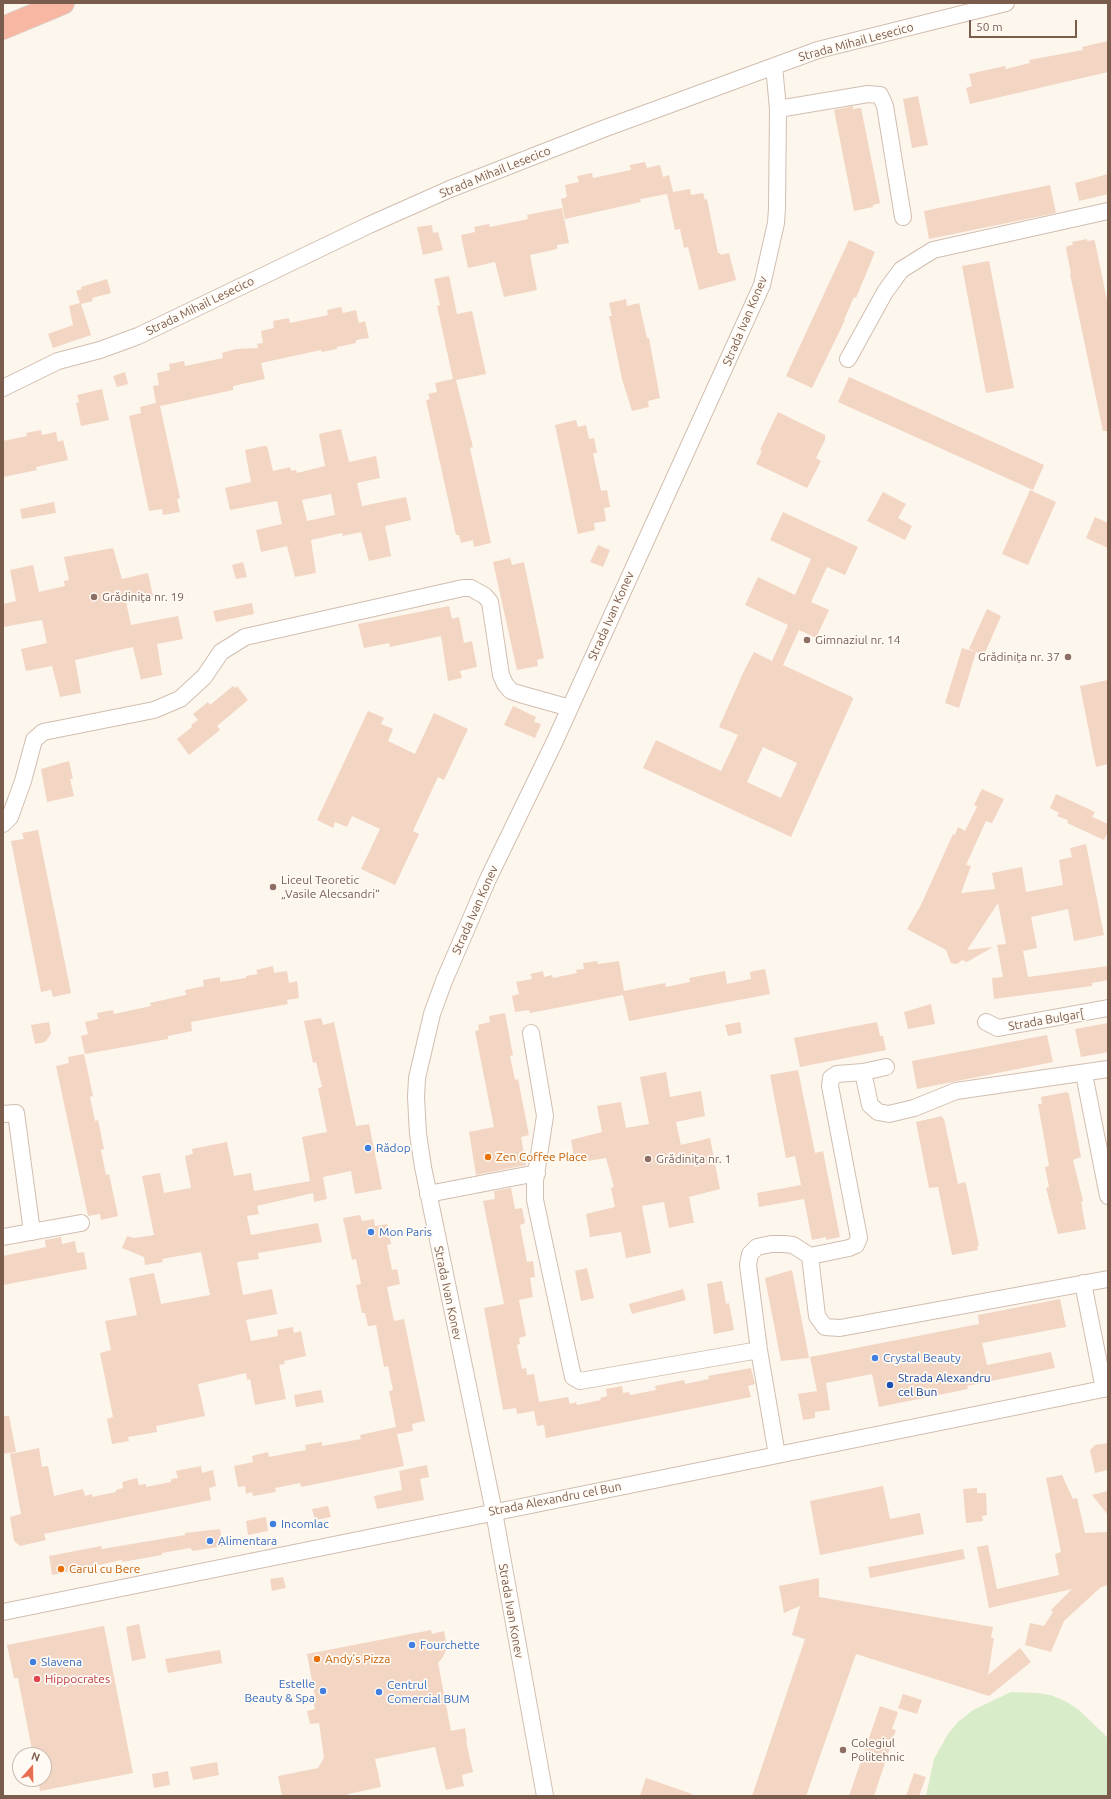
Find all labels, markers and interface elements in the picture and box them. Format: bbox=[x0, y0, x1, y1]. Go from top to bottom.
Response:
scale bar bbox=[971, 12, 1079, 38]
street label: Strada Mihail Lesecico bbox=[797, 20, 915, 64]
text: 50 m bbox=[976, 20, 1003, 33]
street label: Strada Mihail Lesecico bbox=[437, 143, 553, 201]
street label: Strada Mihail Lesecico bbox=[144, 274, 256, 338]
street label: Strada Ivan Konev bbox=[720, 274, 770, 368]
street label: Strada Ivan Konev bbox=[585, 569, 637, 663]
place label: Grădinița nr. 19 bbox=[102, 590, 184, 604]
marker: Grădinița nr. 19 bbox=[89, 592, 99, 602]
place label: Gimnaziul nr. 14 bbox=[815, 633, 901, 647]
marker: Gimnaziul nr. 14 bbox=[802, 635, 812, 645]
place label: Grădinița nr. 37 bbox=[978, 650, 1060, 664]
marker: Grădinița nr. 37 bbox=[1063, 652, 1073, 662]
street label: Strada Ivan Konev bbox=[449, 863, 501, 957]
place label: Liceul Teoretic „Vasile Alecsandri“ bbox=[281, 873, 380, 901]
marker: Liceul Teoretic „Vasile Alecsandri“ bbox=[268, 882, 278, 892]
street label: Strada Bulgar[ bbox=[1007, 1006, 1085, 1034]
place label: Rădop bbox=[376, 1141, 411, 1155]
marker: Rădop bbox=[363, 1143, 373, 1153]
place label: Zen Coffee Place bbox=[496, 1150, 587, 1164]
marker: Zen Coffee Place bbox=[483, 1152, 493, 1162]
place label: Grădinița nr. 1 bbox=[656, 1152, 731, 1166]
marker: Grădinița nr. 1 bbox=[643, 1154, 653, 1164]
place label: Mon Paris bbox=[379, 1225, 432, 1239]
marker: Mon Paris bbox=[366, 1227, 376, 1237]
street label: Strada Ivan Konev bbox=[431, 1245, 465, 1341]
place label: Crystal Beauty bbox=[883, 1351, 961, 1365]
marker: Crystal Beauty bbox=[870, 1353, 880, 1363]
place label: Strada Alexandru cel Bun bbox=[898, 1371, 991, 1399]
marker: Strada Alexandru cel Bun bbox=[885, 1380, 895, 1390]
street label: Strada Alexandru cel Bun bbox=[487, 1479, 623, 1519]
place label: Incomlac bbox=[281, 1517, 329, 1531]
marker: Incomlac bbox=[268, 1519, 278, 1529]
place label: Alimentara bbox=[218, 1534, 277, 1548]
marker: Alimentara bbox=[205, 1536, 215, 1546]
place label: Carul cu Bere bbox=[69, 1562, 140, 1576]
street label: Strada Ivan Konev bbox=[496, 1563, 526, 1659]
marker: Carul cu Bere bbox=[56, 1564, 66, 1574]
place label: Fourchette bbox=[420, 1638, 480, 1652]
marker: Fourchette bbox=[407, 1640, 417, 1650]
place label: Andy’s Pizza bbox=[325, 1652, 391, 1666]
marker: Andy’s Pizza bbox=[312, 1654, 322, 1664]
place label: Slavena bbox=[41, 1655, 82, 1669]
marker: Slavena bbox=[28, 1657, 38, 1667]
place label: Hippocrates bbox=[45, 1672, 110, 1686]
marker: Hippocrates bbox=[32, 1674, 42, 1684]
place label: Estelle Beauty & Spa bbox=[244, 1677, 315, 1705]
place label: Centrul Comercial BUM bbox=[387, 1678, 470, 1706]
marker: Estelle Beauty & Spa bbox=[318, 1686, 328, 1696]
marker: Centrul Comercial BUM bbox=[374, 1687, 384, 1697]
place label: Colegiul Politehnic bbox=[851, 1736, 905, 1764]
marker: Colegiul Politehnic bbox=[838, 1745, 848, 1755]
north arrow bbox=[12, 1747, 52, 1787]
text: N bbox=[30, 1750, 42, 1764]

